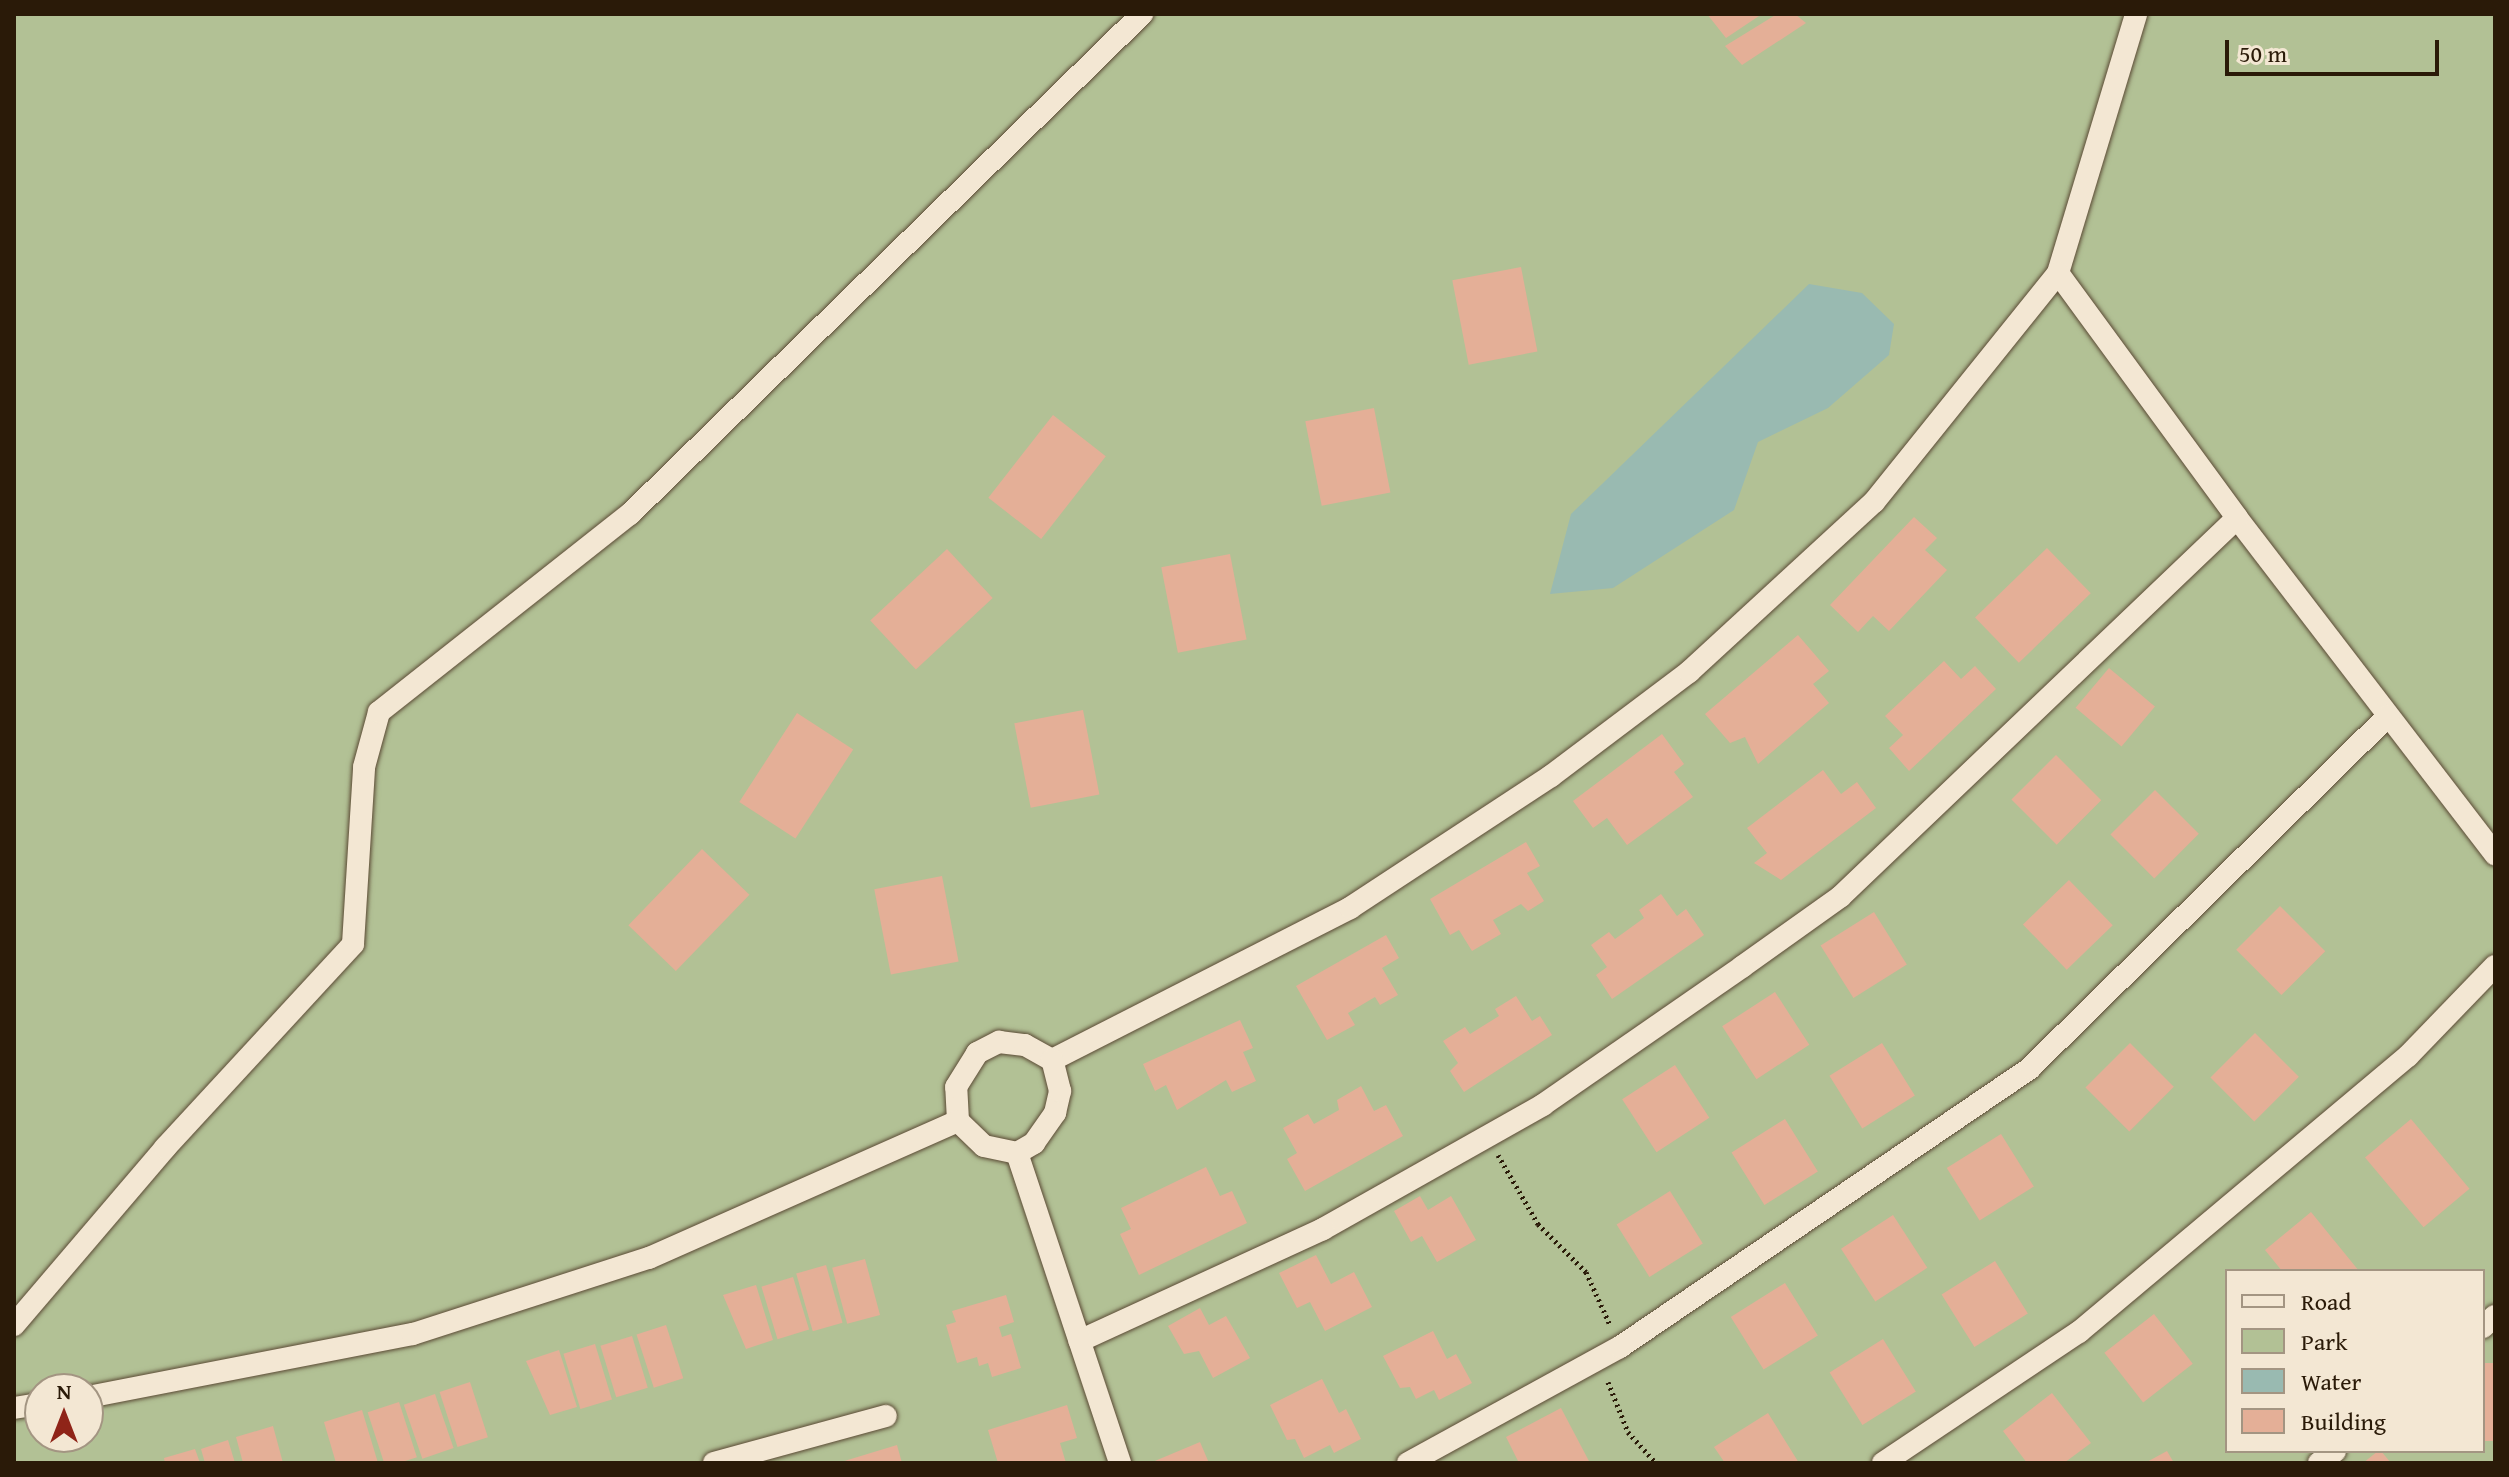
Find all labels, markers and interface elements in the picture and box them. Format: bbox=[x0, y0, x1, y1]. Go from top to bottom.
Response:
scale bar bbox=[2229, 24, 2443, 74]
text: 50 m bbox=[2239, 36, 2287, 71]
legend bbox=[2225, 1269, 2485, 1453]
text: Road bbox=[2301, 1284, 2351, 1319]
text: Park bbox=[2301, 1324, 2347, 1359]
text: Water bbox=[2301, 1364, 2361, 1399]
north arrow bbox=[24, 1373, 104, 1453]
text: N bbox=[57, 1375, 71, 1407]
text: Building bbox=[2301, 1404, 2386, 1439]

